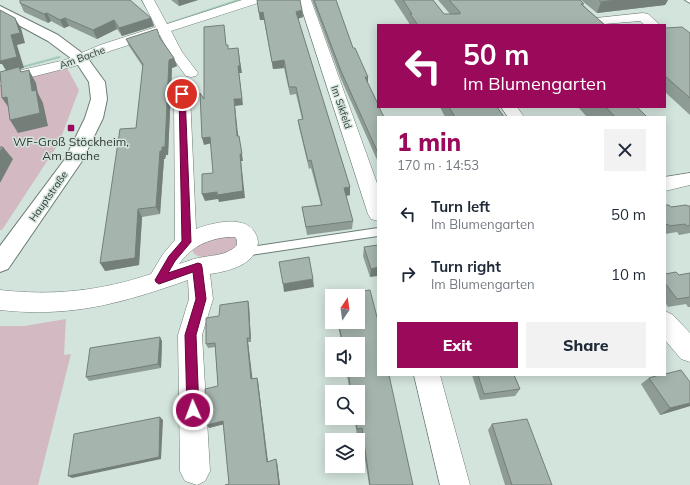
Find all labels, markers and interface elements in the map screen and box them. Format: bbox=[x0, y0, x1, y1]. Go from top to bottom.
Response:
text: 50 m bbox=[463, 37, 529, 72]
icon: left bbox=[397, 40, 449, 92]
street label: Am Bache bbox=[57, 43, 107, 72]
text: Im Blumengarten bbox=[463, 72, 606, 95]
pin bbox=[165, 77, 199, 111]
icon: arrive bbox=[171, 83, 193, 105]
street label: Im Sikfeld bbox=[328, 84, 355, 130]
marker: WF-Groß Stöckheim, Am Bache bbox=[66, 123, 76, 133]
text: 1 min bbox=[397, 127, 461, 157]
button: close bbox=[604, 129, 646, 171]
place label: WF-Groß Stöckheim, Am Bache bbox=[13, 134, 129, 163]
text: 170 m · 14:53 bbox=[397, 157, 479, 173]
street label: Hauptstraße bbox=[26, 169, 71, 224]
text: Turn left bbox=[431, 197, 490, 216]
icon: left bbox=[397, 203, 419, 225]
text: 50 m bbox=[611, 205, 646, 224]
text: Im Blumengarten bbox=[431, 216, 535, 232]
text: Turn right bbox=[431, 257, 501, 276]
icon: right bbox=[397, 263, 419, 285]
text: 10 m bbox=[611, 265, 646, 284]
text: Im Blumengarten bbox=[431, 276, 535, 292]
north arrow bbox=[325, 289, 365, 329]
map controls bbox=[325, 289, 365, 473]
button: Exit bbox=[397, 322, 518, 368]
button: Share bbox=[526, 322, 646, 368]
button: sound bbox=[325, 337, 365, 377]
button: search bbox=[325, 385, 365, 425]
position arrow bbox=[172, 389, 214, 431]
button: layers bbox=[325, 433, 365, 473]

